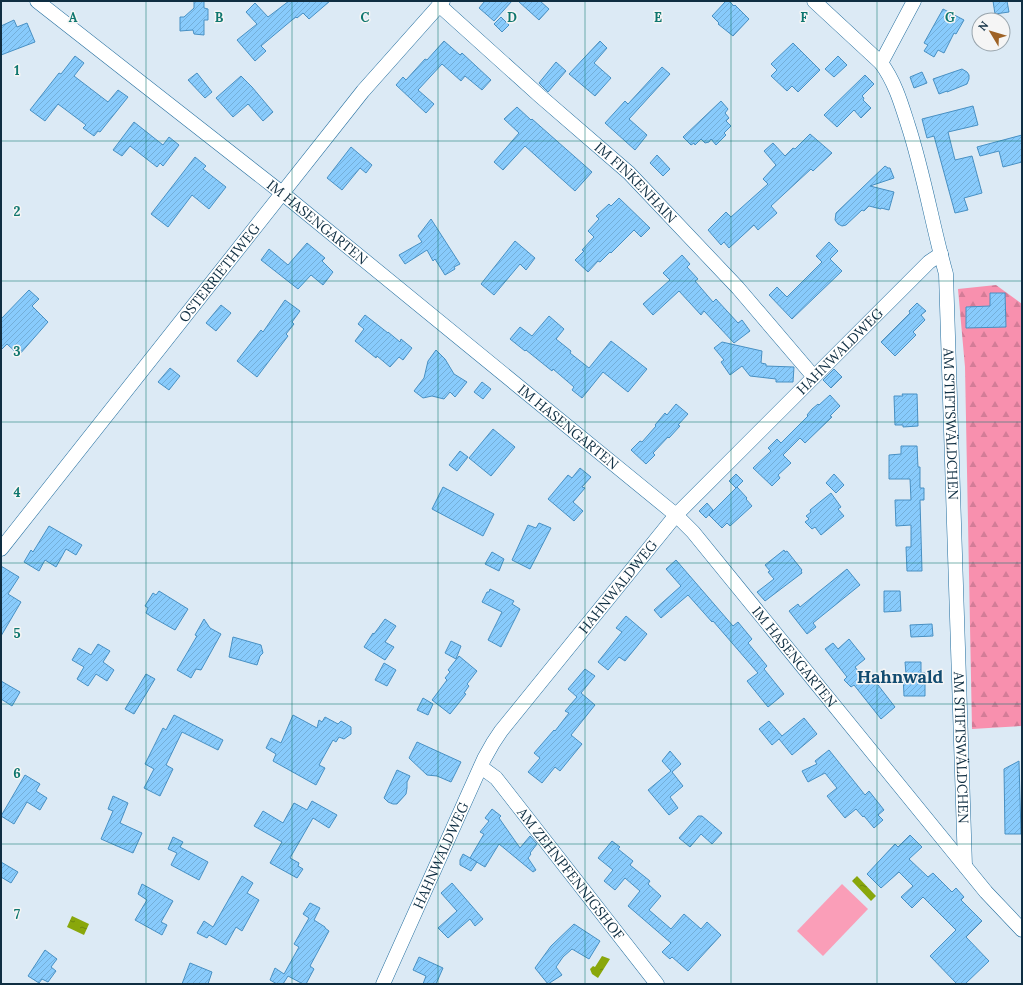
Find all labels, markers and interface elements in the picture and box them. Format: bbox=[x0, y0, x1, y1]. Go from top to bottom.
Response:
text: A bbox=[69, 9, 78, 26]
text: B bbox=[215, 9, 224, 26]
text: C bbox=[361, 9, 370, 26]
text: D bbox=[507, 9, 517, 26]
text: E bbox=[654, 9, 662, 26]
text: F bbox=[800, 9, 808, 26]
text: G bbox=[945, 9, 955, 26]
north arrow bbox=[971, 12, 1011, 52]
text: N bbox=[975, 18, 992, 34]
text: 1 bbox=[14, 62, 20, 79]
street label: IM FINKENHAIN bbox=[591, 138, 681, 227]
street label: IM HASENGARTEN bbox=[263, 176, 372, 269]
text: 2 bbox=[14, 203, 21, 220]
street label: OSTERRIETHWEG bbox=[175, 220, 264, 326]
street label: HAHNWALDWEG bbox=[793, 304, 887, 398]
text: 3 bbox=[13, 343, 21, 360]
street label: AM STIFTSWÄLDCHEN bbox=[939, 347, 962, 501]
street label: IM HASENGARTEN bbox=[514, 381, 623, 474]
text: 4 bbox=[13, 484, 21, 501]
street label: HAHNWALDWEG bbox=[575, 536, 661, 637]
street label: IM HASENGARTEN bbox=[748, 603, 841, 711]
text: 5 bbox=[13, 625, 21, 642]
district label: Hahnwald bbox=[857, 665, 943, 688]
street label: AM STIFTSWÄLDCHEN bbox=[950, 670, 973, 824]
text: 6 bbox=[13, 765, 21, 782]
street label: HAHNWALDWEG bbox=[409, 799, 473, 912]
street label: AM ZEHNPFENNIGSHOF bbox=[513, 803, 628, 944]
text: 7 bbox=[14, 906, 20, 923]

